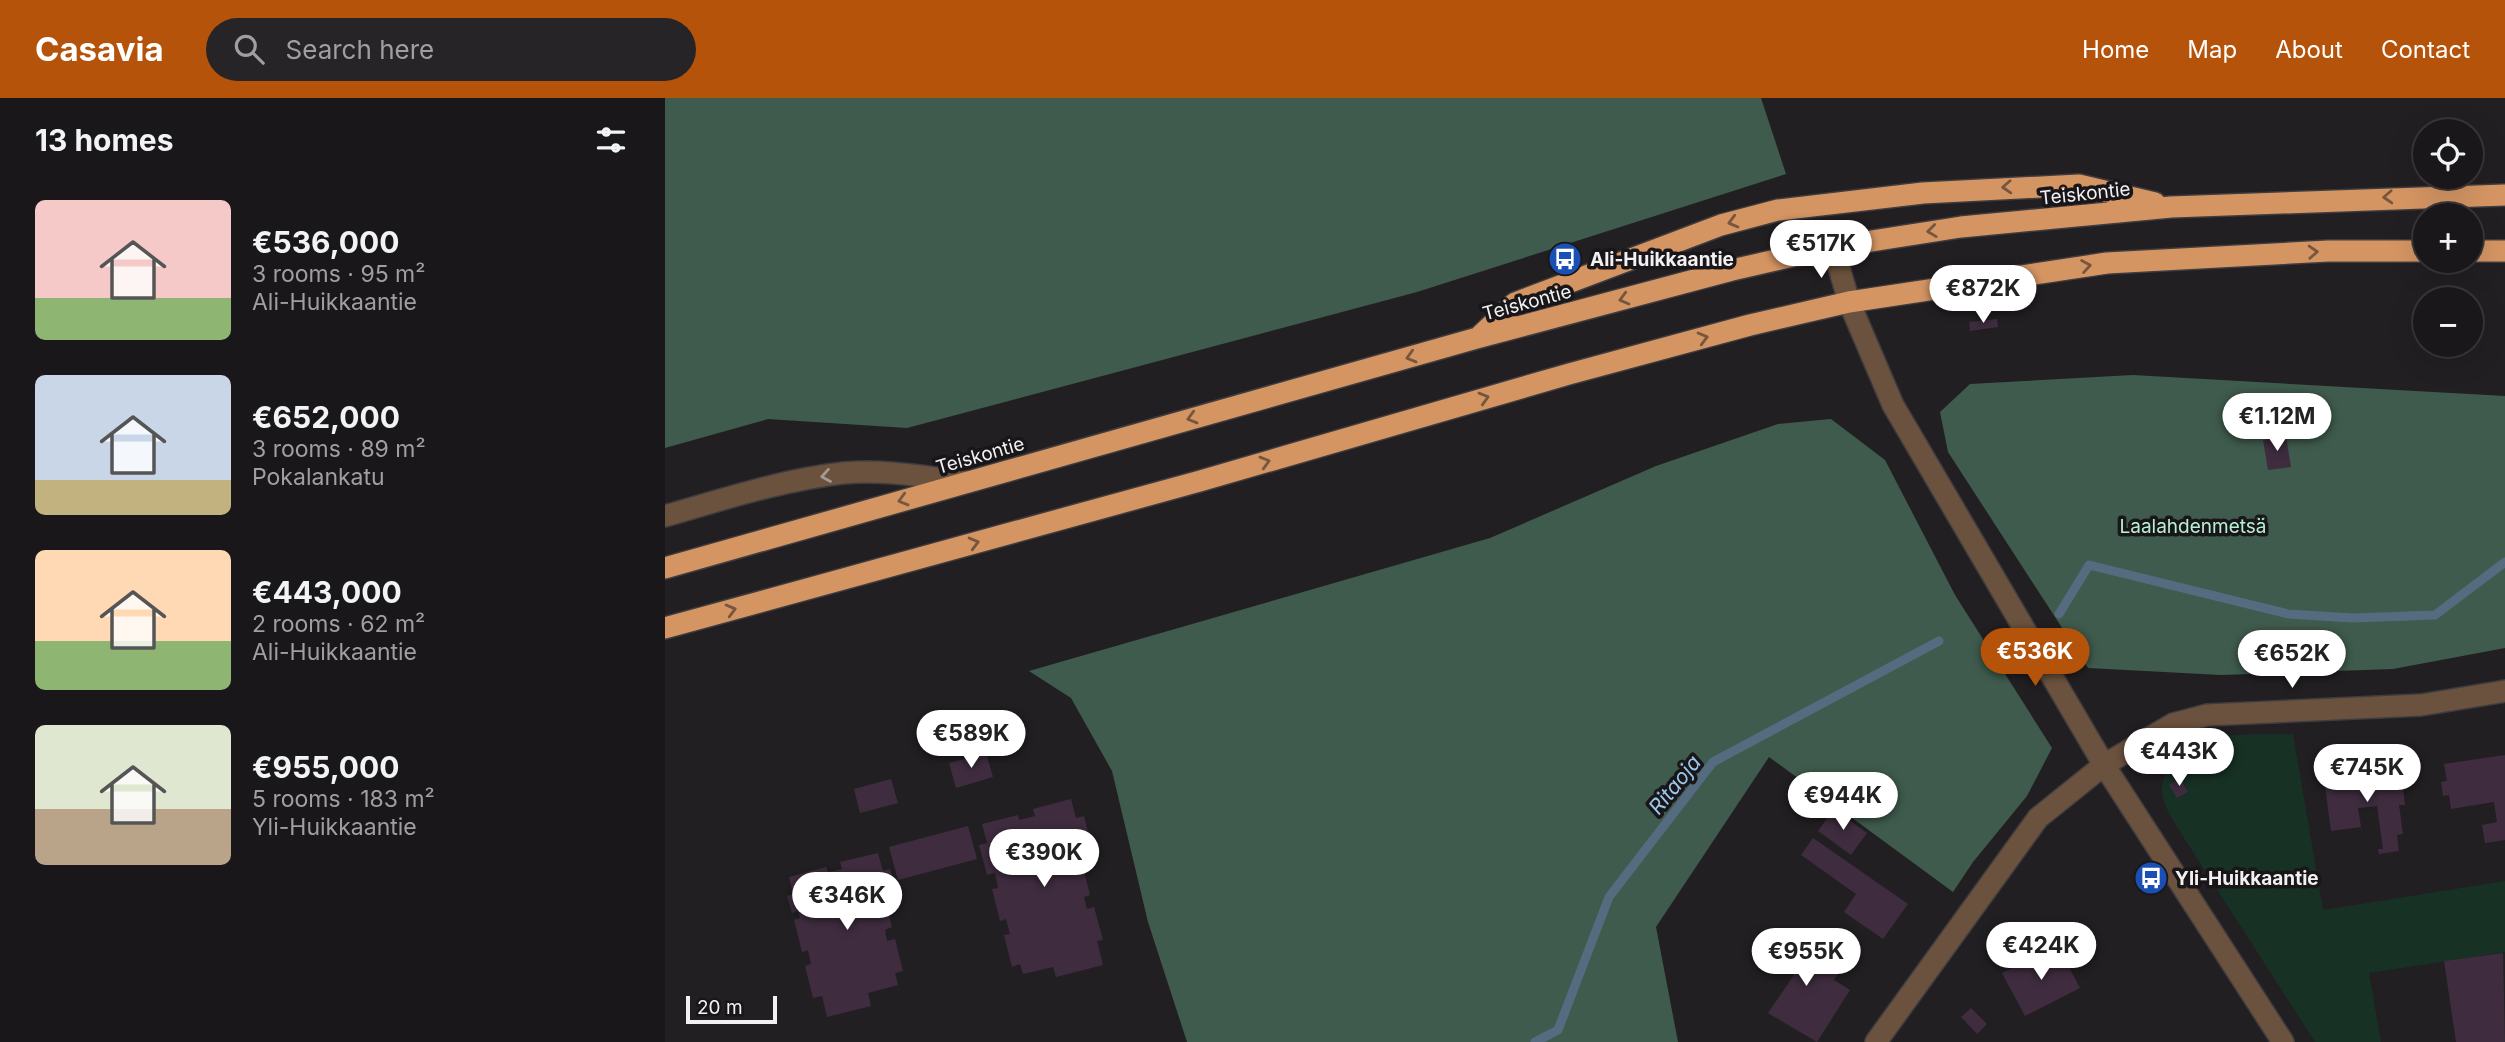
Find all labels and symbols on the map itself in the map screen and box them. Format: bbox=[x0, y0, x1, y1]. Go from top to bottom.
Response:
street label: Teiskontie bbox=[2039, 177, 2132, 210]
one-way arrow bbox=[2001, 179, 2012, 194]
one-way arrow bbox=[2382, 190, 2393, 205]
one-way arrow bbox=[1728, 214, 1740, 228]
pin: €517K bbox=[1772, 220, 1870, 280]
one-way arrow bbox=[1926, 224, 1938, 239]
bus stop icon: Ali-Huikkaantie bbox=[1546, 240, 1584, 278]
one-way arrow bbox=[2308, 245, 2319, 260]
place label: Ali-Huikkaantie bbox=[1590, 248, 1734, 271]
one-way arrow bbox=[2080, 259, 2092, 274]
pin: €872K bbox=[1934, 266, 2032, 325]
street label: Teiskontie bbox=[1480, 280, 1574, 325]
one-way arrow bbox=[1618, 291, 1630, 305]
one-way arrow bbox=[1697, 331, 1709, 346]
one-way arrow bbox=[1405, 349, 1417, 363]
one-way arrow bbox=[1478, 392, 1490, 407]
pin: €1.12M bbox=[2220, 394, 2334, 453]
one-way arrow bbox=[1186, 410, 1198, 425]
street label: Teiskontie bbox=[933, 432, 1027, 479]
one-way arrow bbox=[1259, 455, 1271, 470]
one-way arrow bbox=[820, 468, 832, 483]
one-way arrow bbox=[897, 492, 909, 507]
park label: Laalahdenmetsä bbox=[2120, 515, 2266, 538]
one-way arrow bbox=[968, 537, 980, 551]
one-way arrow bbox=[725, 603, 737, 618]
pin: €536K bbox=[1986, 628, 2084, 688]
pin: €652K bbox=[2243, 630, 2341, 690]
pin: €589K bbox=[922, 710, 1020, 770]
pin: €443K bbox=[2130, 728, 2228, 788]
pin: €745K bbox=[2318, 744, 2416, 804]
water label: Ritaoja bbox=[1643, 750, 1706, 819]
pin: €944K bbox=[1794, 772, 1892, 832]
pin: €390K bbox=[995, 830, 1093, 889]
bus stop icon: Yli-Huikkaantie bbox=[2132, 859, 2170, 897]
place label: Yli-Huikkaantie bbox=[2175, 867, 2319, 890]
pin: €346K bbox=[798, 872, 896, 932]
pin: €424K bbox=[1992, 922, 2090, 982]
pin: €955K bbox=[1757, 928, 1855, 988]
scale bar bbox=[686, 993, 777, 1025]

